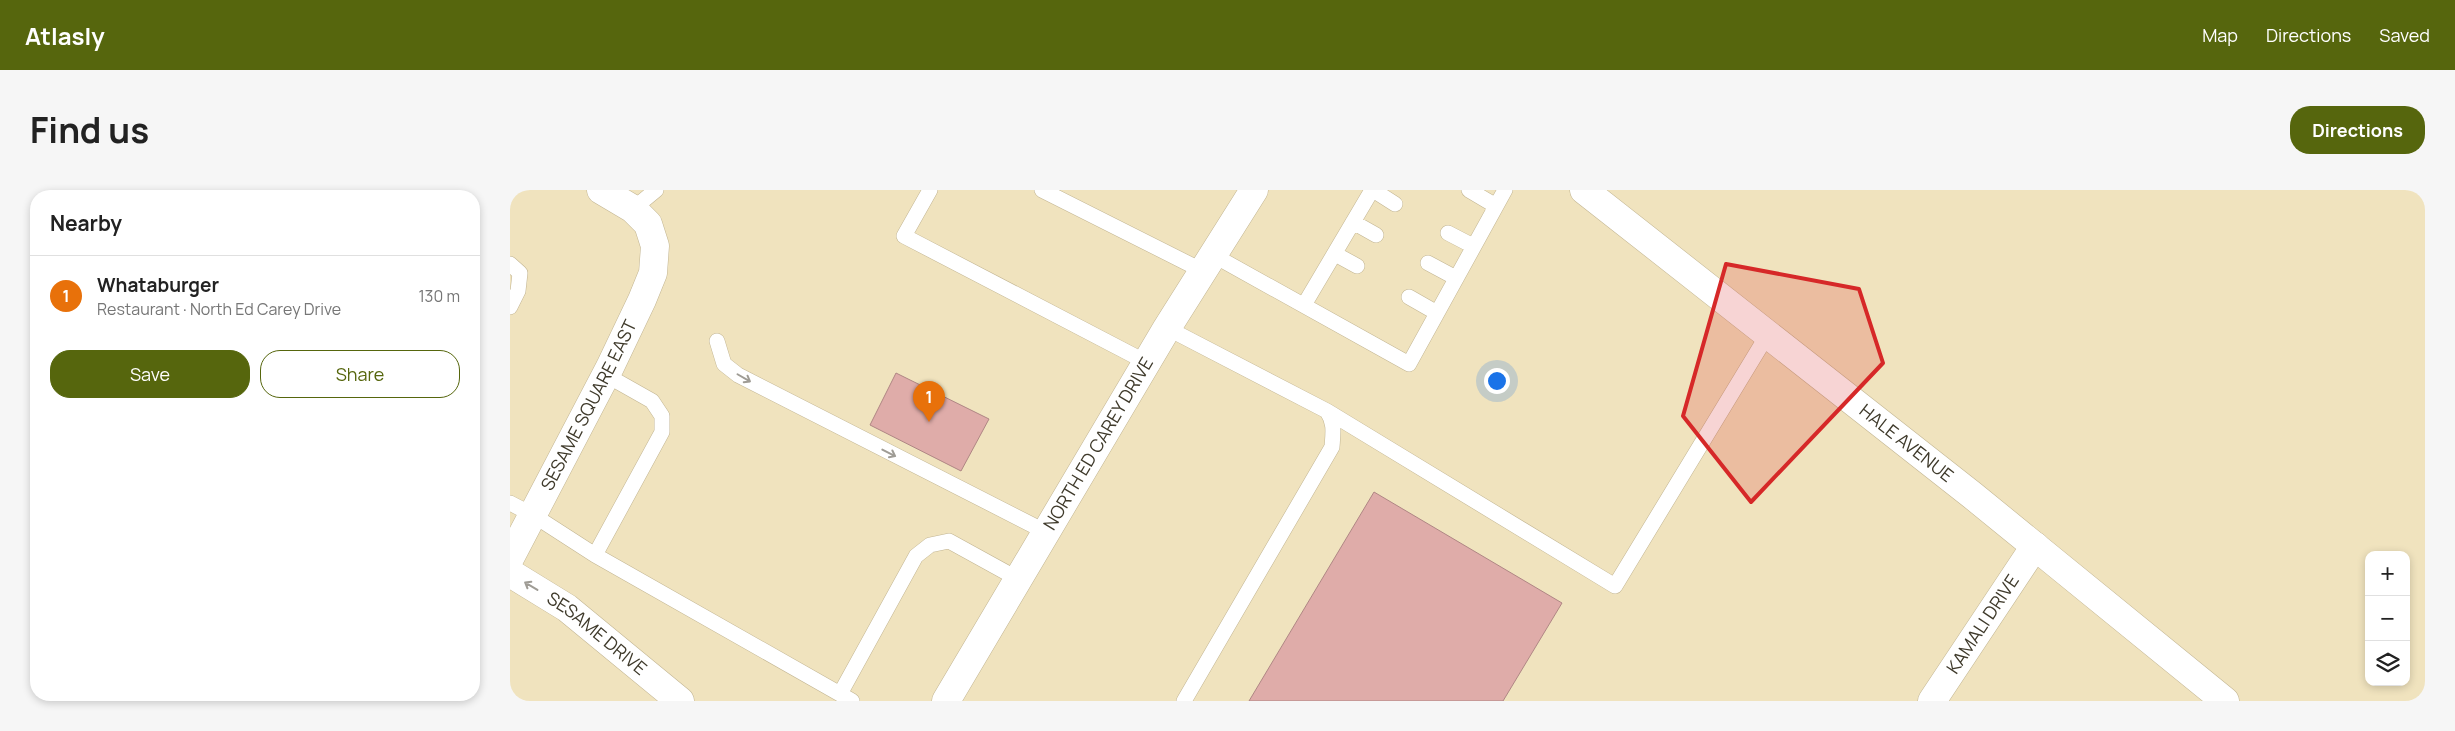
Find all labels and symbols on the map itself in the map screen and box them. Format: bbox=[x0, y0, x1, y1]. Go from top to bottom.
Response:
street label: SESAME SQUARE EAST bbox=[535, 315, 642, 494]
street label: NORTH ED CAREY DRIVE bbox=[1037, 353, 1158, 534]
your location bbox=[1484, 368, 1510, 394]
one-way arrow bbox=[737, 374, 751, 384]
pin: 1 bbox=[913, 381, 945, 422]
street label: HALE AVENUE bbox=[1855, 398, 1959, 487]
one-way arrow bbox=[881, 449, 896, 458]
street label: KAMALI DRIVE bbox=[1940, 570, 2024, 678]
one-way arrow bbox=[524, 581, 538, 591]
street label: SESAME DRIVE bbox=[543, 586, 652, 680]

